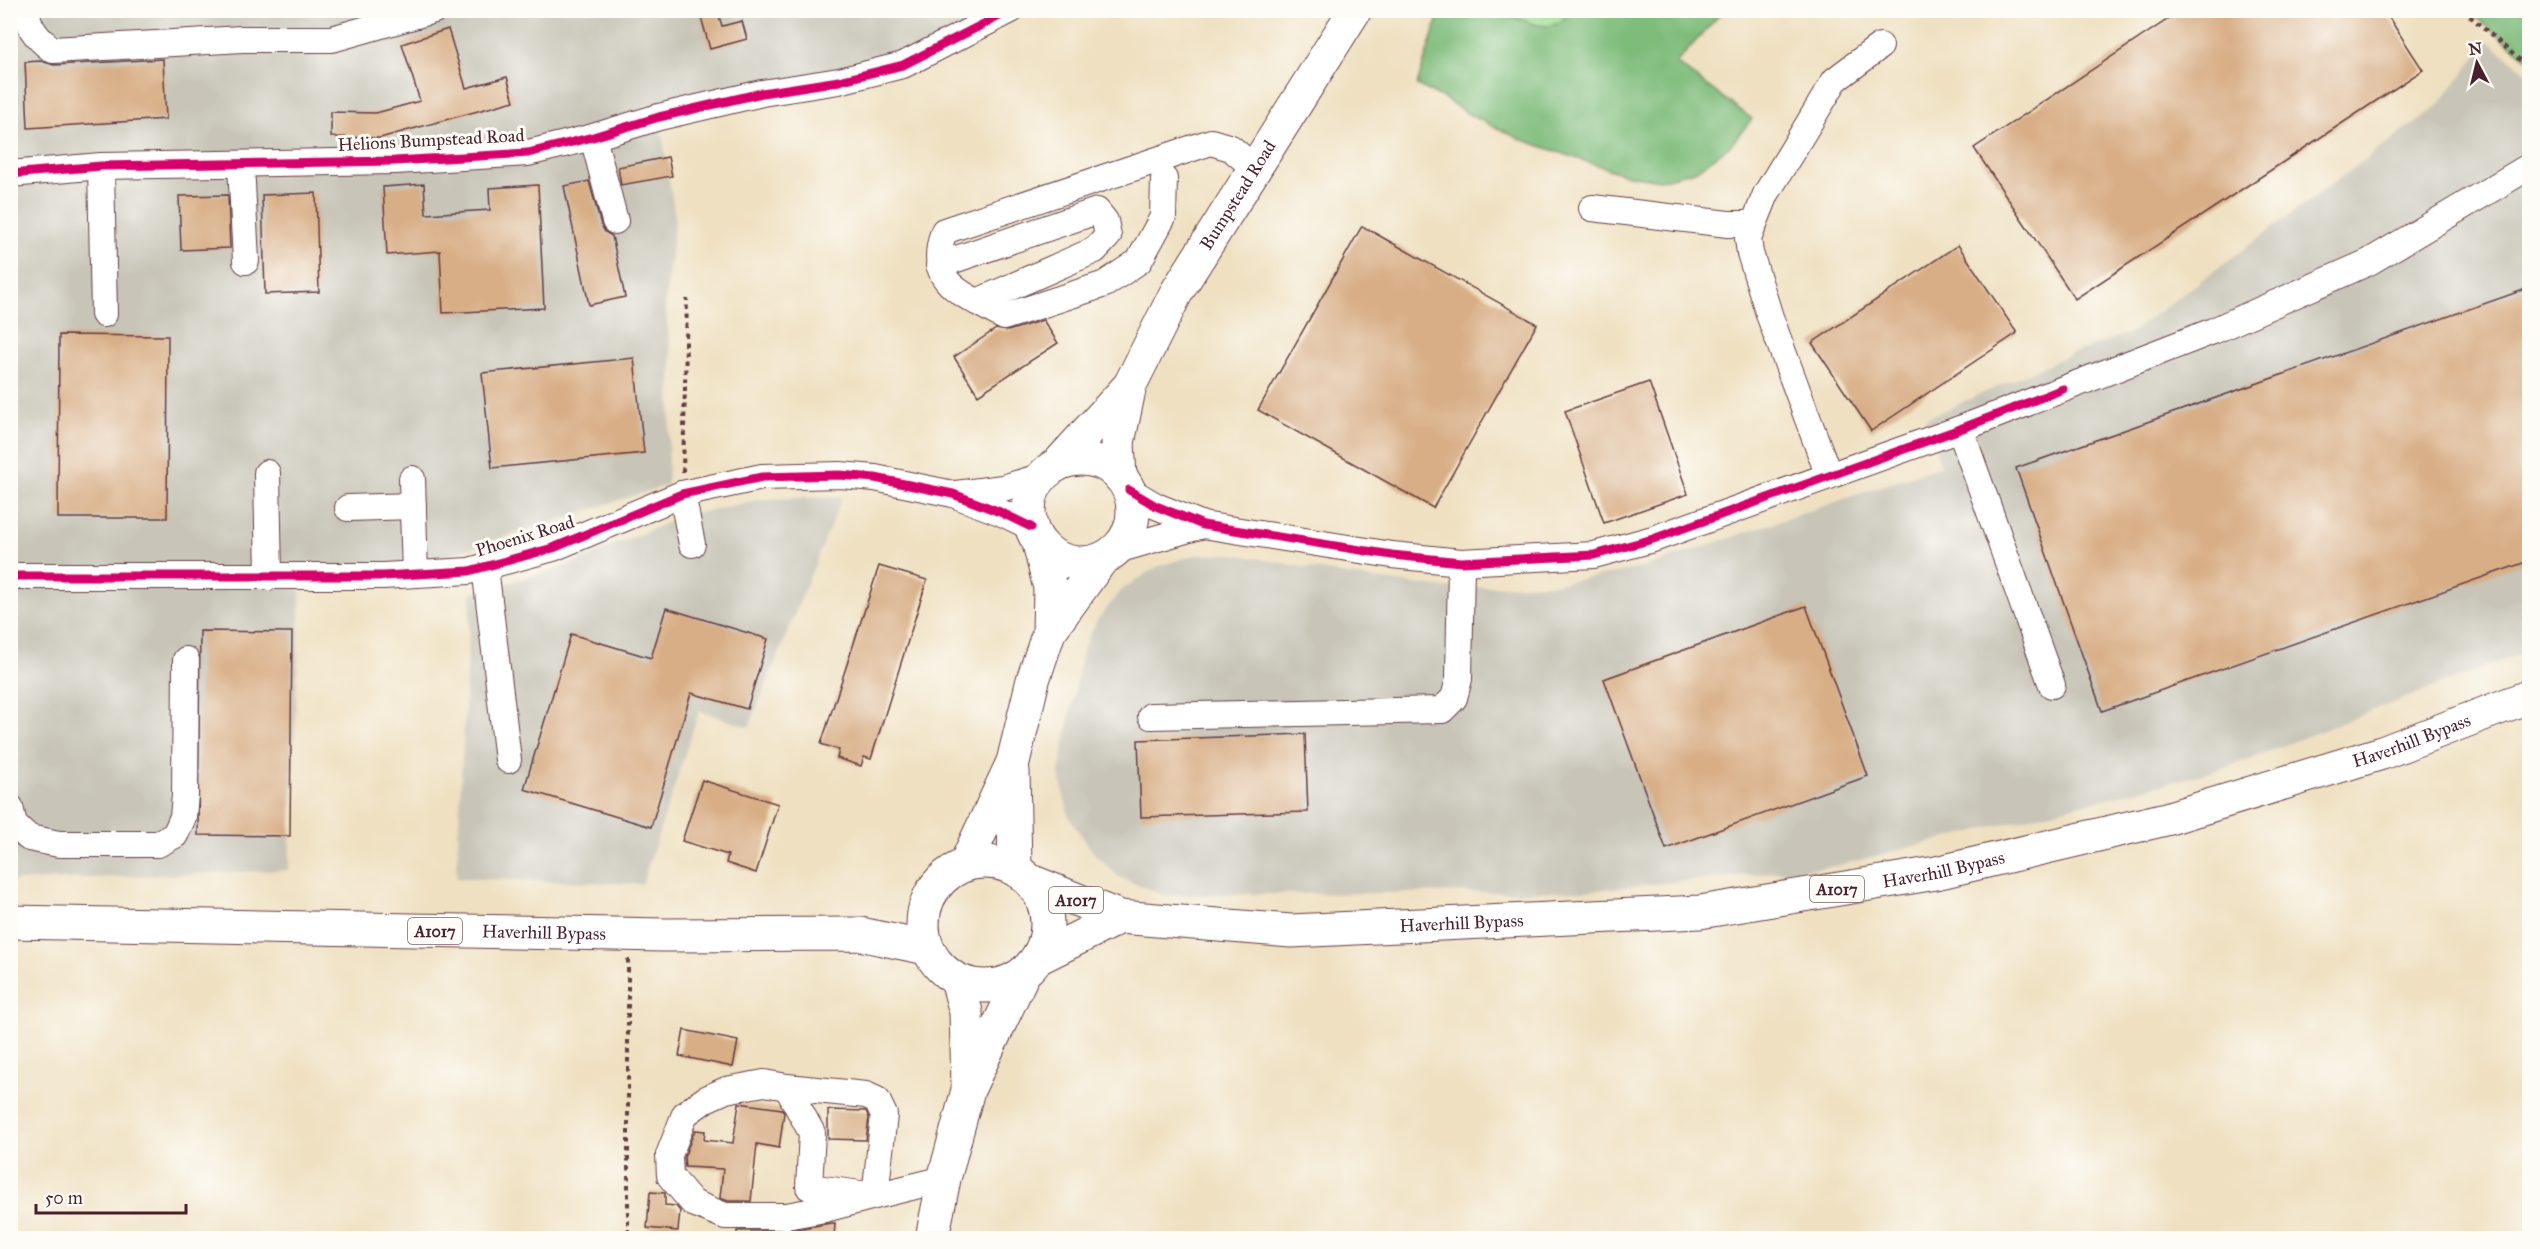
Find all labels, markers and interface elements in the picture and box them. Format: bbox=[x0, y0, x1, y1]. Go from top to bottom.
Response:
north arrow bbox=[2447, 33, 2507, 93]
text: N bbox=[2467, 38, 2484, 59]
street label: Helions Bumpstead Road bbox=[337, 124, 525, 156]
street label: Bumpstead Road bbox=[1195, 136, 1281, 254]
street label: Phoenix Road bbox=[473, 511, 577, 561]
street label: Haverhill Bypass bbox=[2350, 709, 2474, 772]
street label: Haverhill Bypass bbox=[1881, 846, 2007, 893]
road number: A1017 bbox=[1810, 876, 1864, 902]
road number: A1017 bbox=[1049, 887, 1103, 913]
street label: Haverhill Bypass bbox=[1399, 909, 1524, 937]
road number: A1017 bbox=[408, 918, 462, 944]
street label: Haverhill Bypass bbox=[482, 920, 606, 945]
scale bar bbox=[36, 1177, 186, 1215]
text: 50 m bbox=[45, 1187, 83, 1209]

